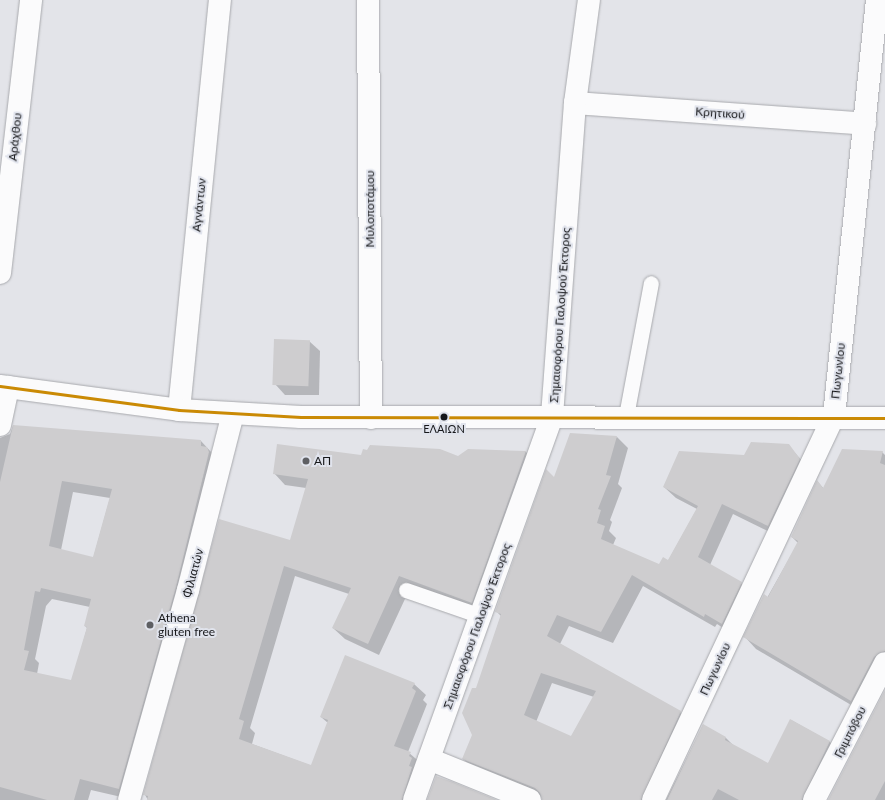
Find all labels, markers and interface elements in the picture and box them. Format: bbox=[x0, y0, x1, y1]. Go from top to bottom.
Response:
street label: Κρητικού bbox=[695, 104, 745, 122]
street label: Αράχθου bbox=[5, 112, 25, 162]
street label: Μυλοποτάμου bbox=[363, 170, 377, 248]
street label: Αγνάντων bbox=[189, 177, 209, 233]
street label: Σημαιοφόρου Γιαλοψού Έκτορος bbox=[547, 226, 573, 404]
street label: Πωγωνίου bbox=[828, 342, 848, 400]
marker: ΕΛΑΙΏΝ bbox=[439, 412, 449, 422]
place label: ΕΛΑΙΏΝ bbox=[423, 422, 465, 436]
place label: ΑΠ bbox=[314, 454, 331, 468]
marker: ΑΠ bbox=[301, 456, 311, 466]
street label: Σημαιοφόρου Γιαλοψού Έκτορος bbox=[440, 541, 514, 711]
street label: Φιλιατών bbox=[180, 547, 206, 599]
place label: Athena gluten free bbox=[158, 611, 215, 639]
marker: Athena gluten free bbox=[145, 620, 155, 630]
street label: Πωγωνίου bbox=[697, 640, 733, 698]
street label: Γριμπόβου bbox=[831, 704, 869, 760]

